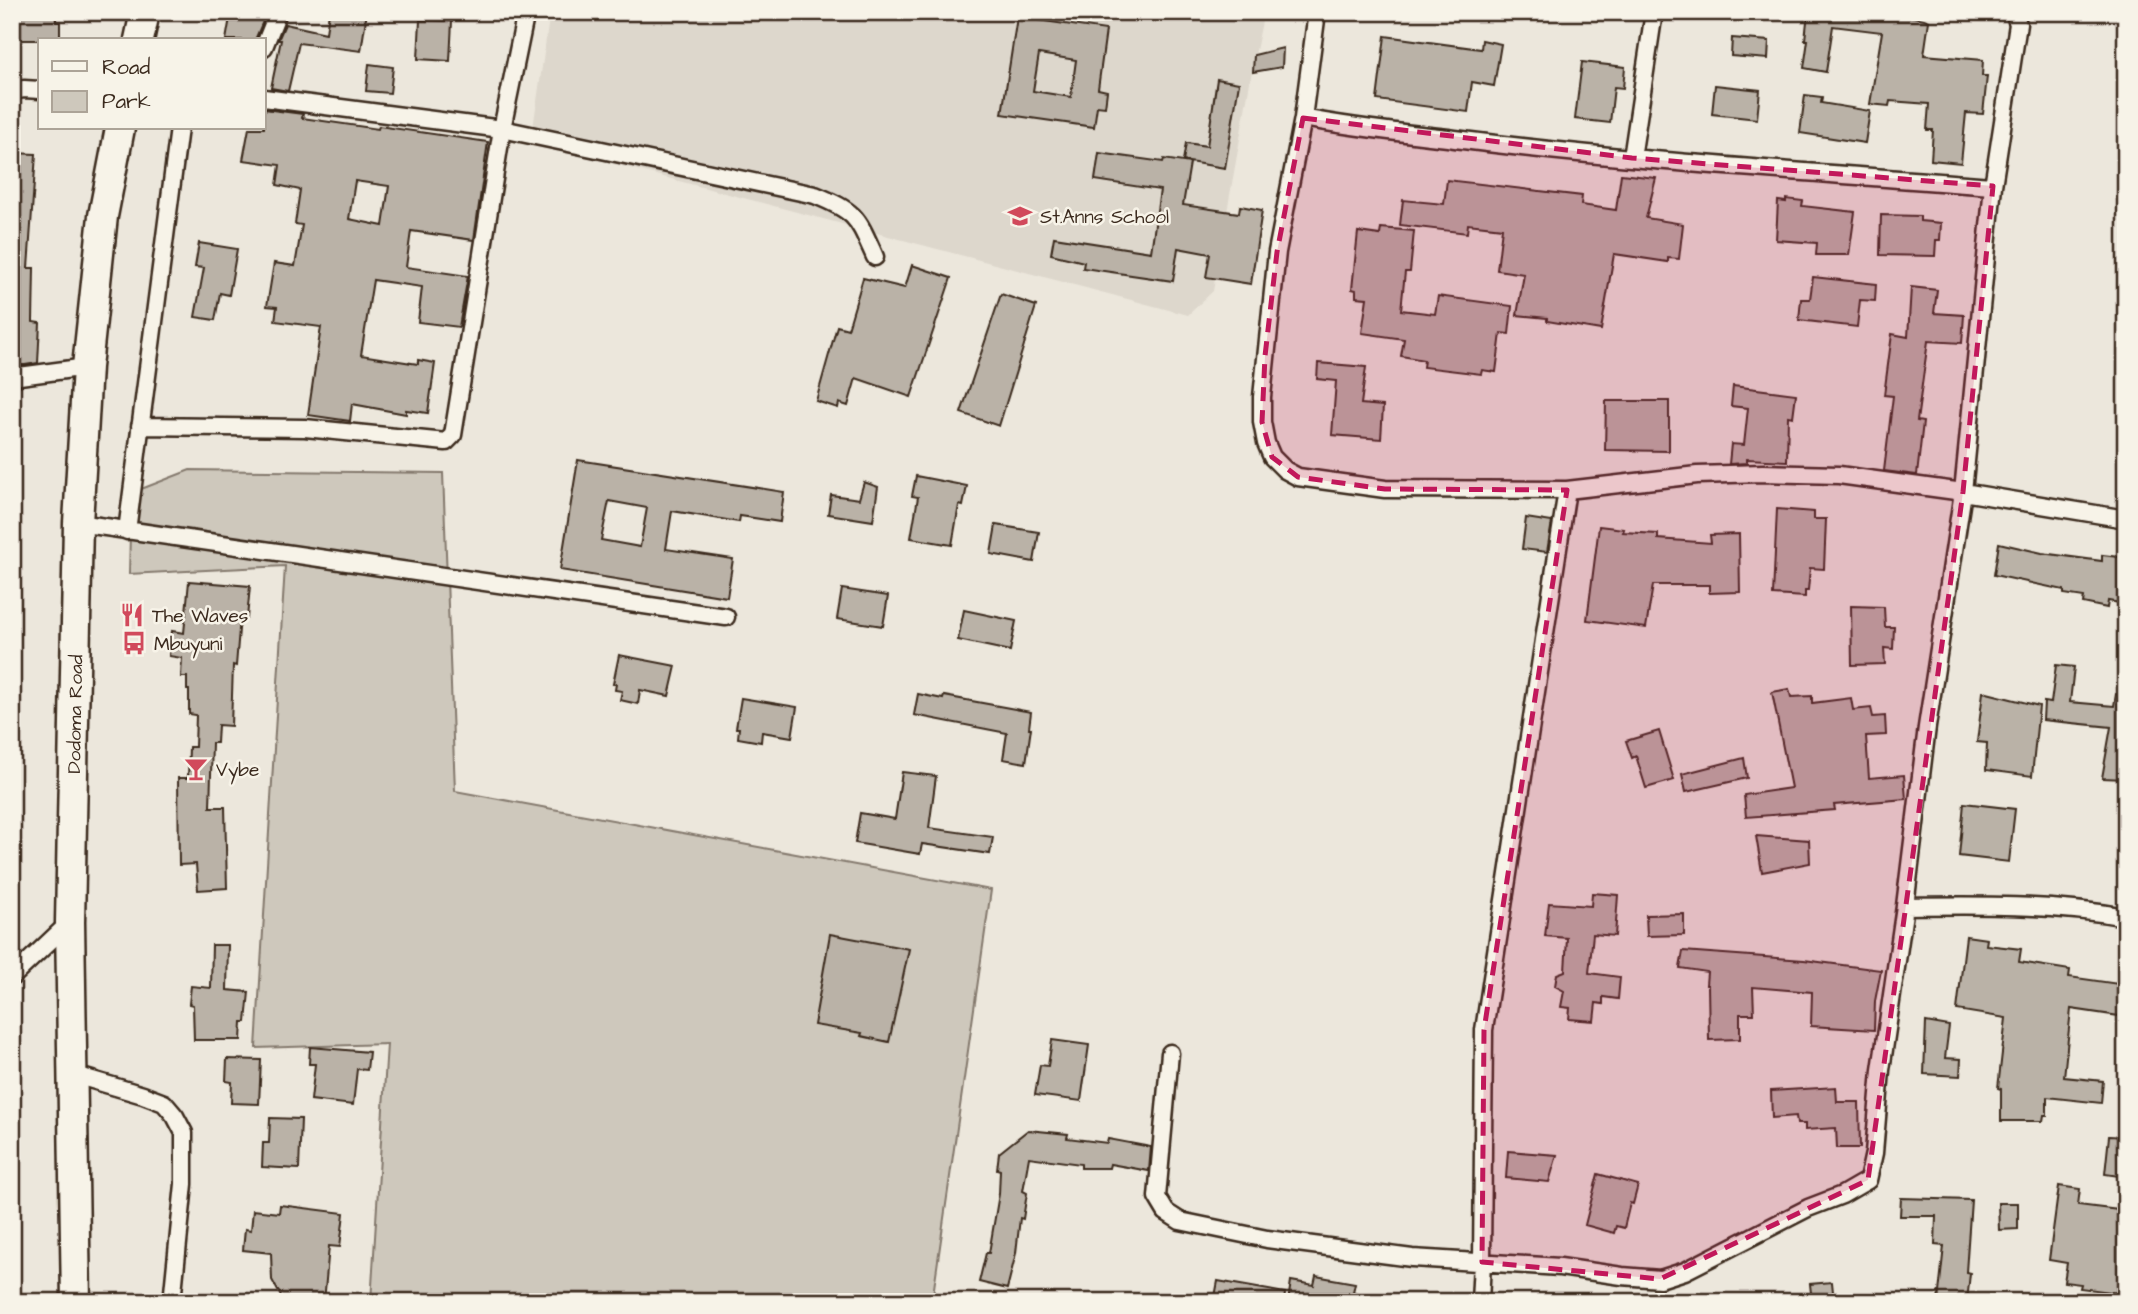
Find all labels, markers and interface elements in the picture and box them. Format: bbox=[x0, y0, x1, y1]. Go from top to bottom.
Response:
legend bbox=[38, 38, 266, 130]
text: Road bbox=[102, 53, 150, 82]
text: Park bbox=[102, 87, 151, 116]
school or university icon: St.Anns School bbox=[1006, 202, 1034, 230]
place label: St.Anns School bbox=[1040, 204, 1169, 231]
restaurant icon: The Waves bbox=[118, 601, 146, 629]
place label: The Waves bbox=[152, 603, 248, 630]
bus stop icon: Mbuyuni bbox=[120, 629, 148, 657]
place label: Mbuyuni bbox=[154, 631, 223, 659]
street label: Dodoma Road bbox=[61, 654, 90, 774]
bar icon: Vybe bbox=[182, 755, 210, 783]
place label: Vybe bbox=[216, 757, 259, 785]

